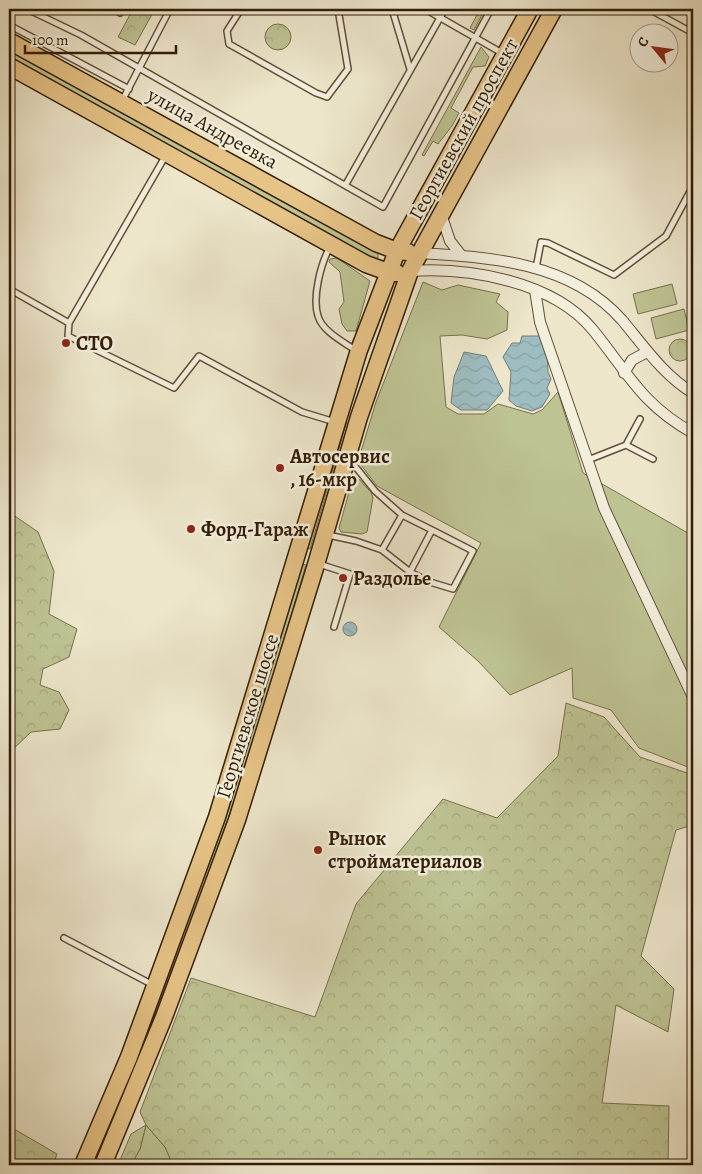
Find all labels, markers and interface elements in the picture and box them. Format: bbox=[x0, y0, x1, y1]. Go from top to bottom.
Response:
scale bar bbox=[25, 22, 176, 54]
north arrow bbox=[630, 22, 680, 72]
text: 100 m bbox=[32, 30, 69, 50]
street label: Георгиевский проспект bbox=[402, 33, 525, 225]
text: С bbox=[633, 33, 654, 50]
street label: улица Андреевка bbox=[142, 81, 283, 176]
place label: СТО bbox=[76, 330, 113, 357]
marker: СТО bbox=[60, 337, 72, 349]
place label: Автосервис , 16-мкр bbox=[289, 443, 390, 493]
marker: Автосервис , 16-мкр bbox=[274, 462, 286, 474]
place label: Форд-Гараж bbox=[201, 516, 309, 543]
marker: Форд-Гараж bbox=[185, 523, 197, 535]
place label: Раздолье bbox=[353, 565, 431, 592]
marker: Раздолье bbox=[337, 572, 349, 584]
street label: Георгиевское шоссе bbox=[210, 630, 285, 802]
place label: Рынок стройматериалов bbox=[328, 825, 482, 875]
marker: Рынок стройматериалов bbox=[312, 844, 324, 856]

